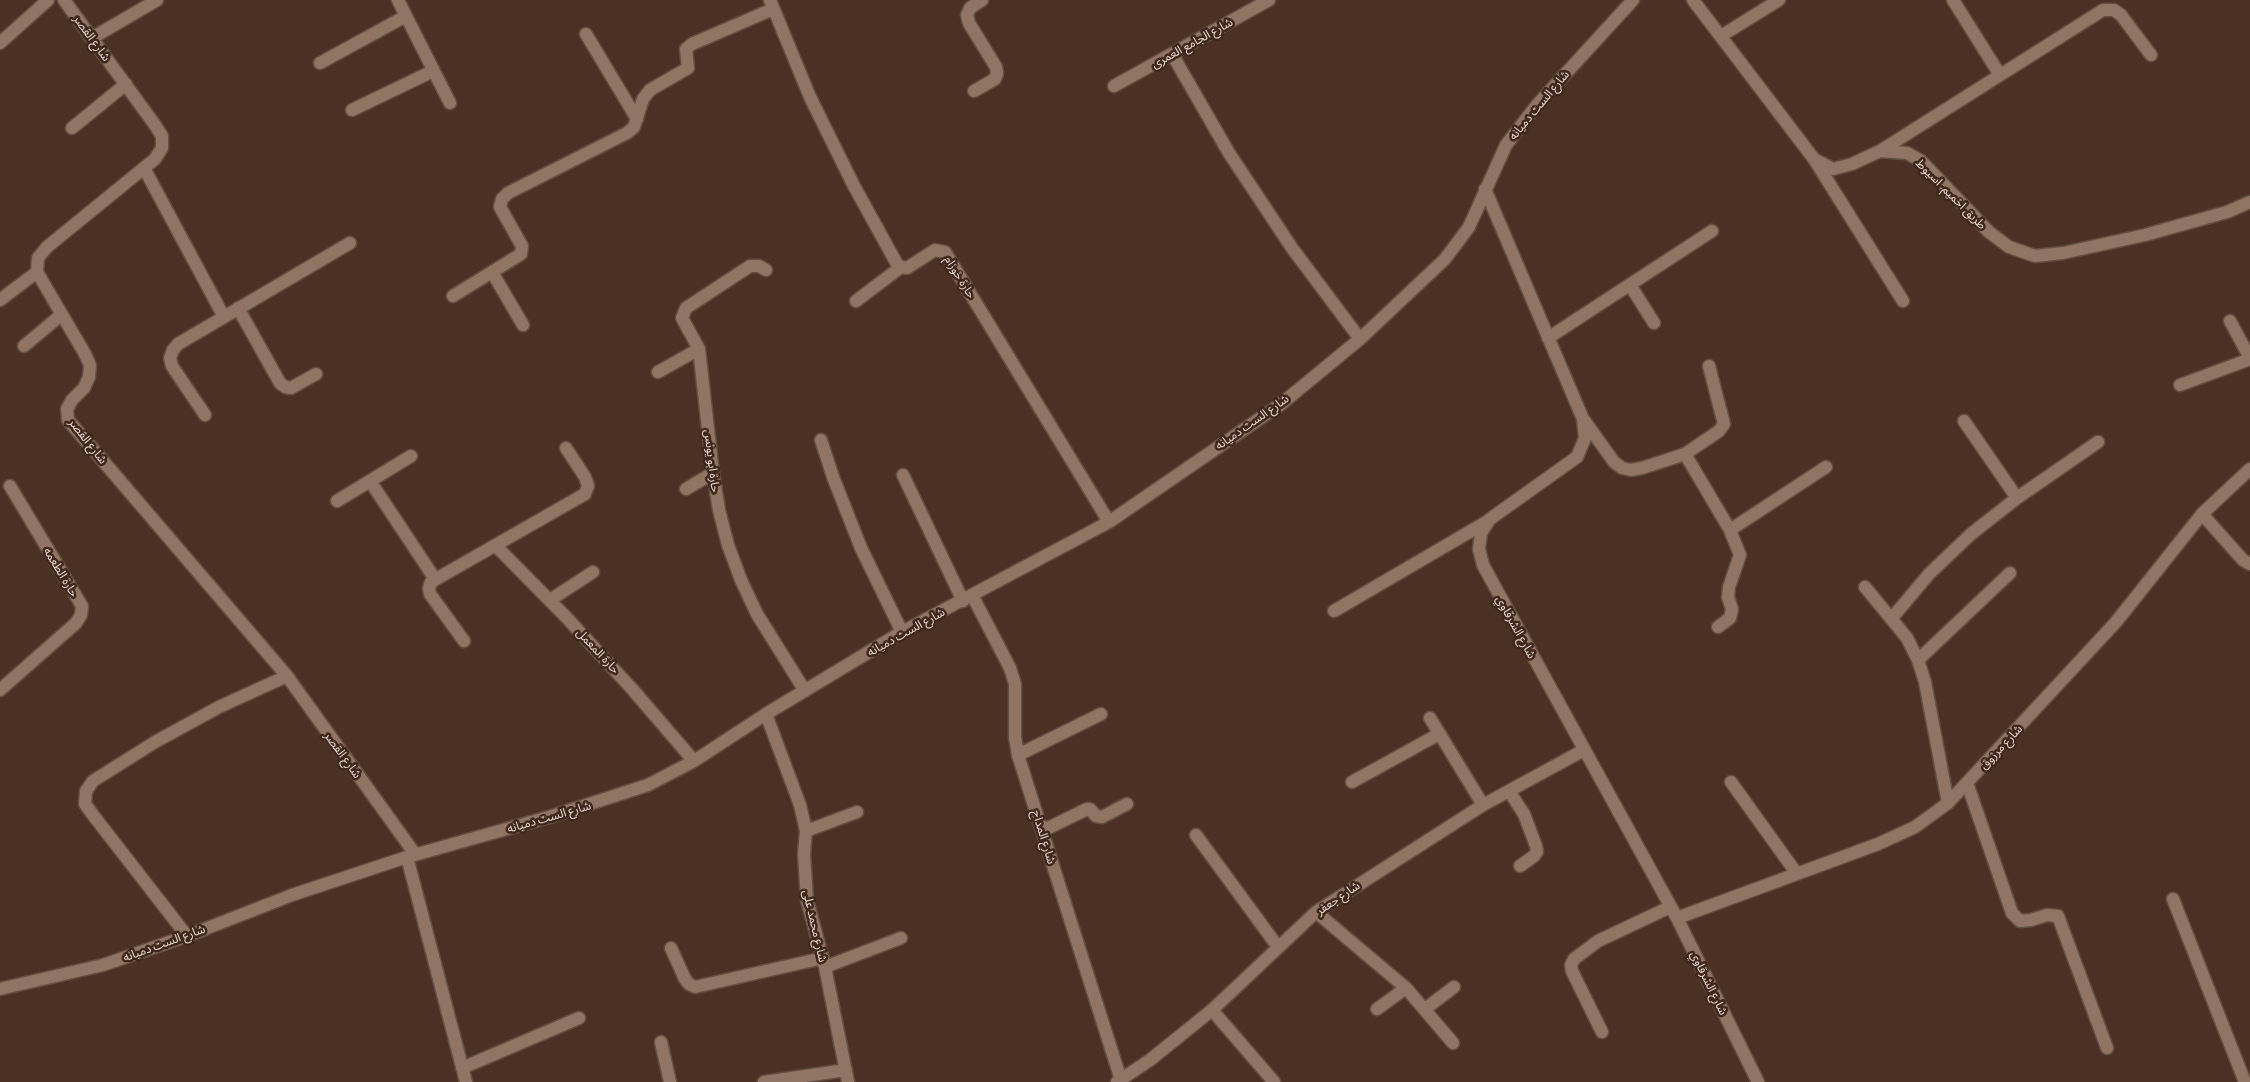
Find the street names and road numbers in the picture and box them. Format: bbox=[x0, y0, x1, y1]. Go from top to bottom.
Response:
street label: شارع القصر bbox=[70, 12, 114, 64]
street label: شارع الجامع العمرى bbox=[1149, 15, 1235, 71]
street label: شارع الست دميانه bbox=[1506, 67, 1572, 143]
street label: طريق اخميم, اسيوط bbox=[1913, 156, 1989, 232]
street label: حارة خوزام bbox=[941, 253, 979, 301]
street label: شارع الست دميانه bbox=[1212, 391, 1292, 453]
street label: شارع القصر bbox=[66, 415, 110, 467]
street label: حارة ابو يونس bbox=[701, 429, 723, 493]
street label: حارة الطعمه bbox=[41, 545, 81, 599]
street label: شارع الشرقاوي bbox=[1493, 593, 1539, 661]
street label: شارع الست دميانه bbox=[865, 605, 947, 659]
street label: حارة المعمل bbox=[573, 625, 623, 677]
street label: شارع مرزوق bbox=[1977, 722, 2025, 772]
street label: شارع القصر bbox=[321, 729, 365, 781]
street label: شارع الست دميانه bbox=[505, 798, 593, 836]
street label: شارع المداح bbox=[1029, 808, 1059, 866]
street label: شارع جعفر bbox=[1313, 878, 1363, 918]
street label: شارع محمد على bbox=[800, 888, 830, 964]
street label: شارع الست دميانه bbox=[121, 921, 207, 965]
street label: شارع الشرقاوي bbox=[1687, 949, 1731, 1017]

